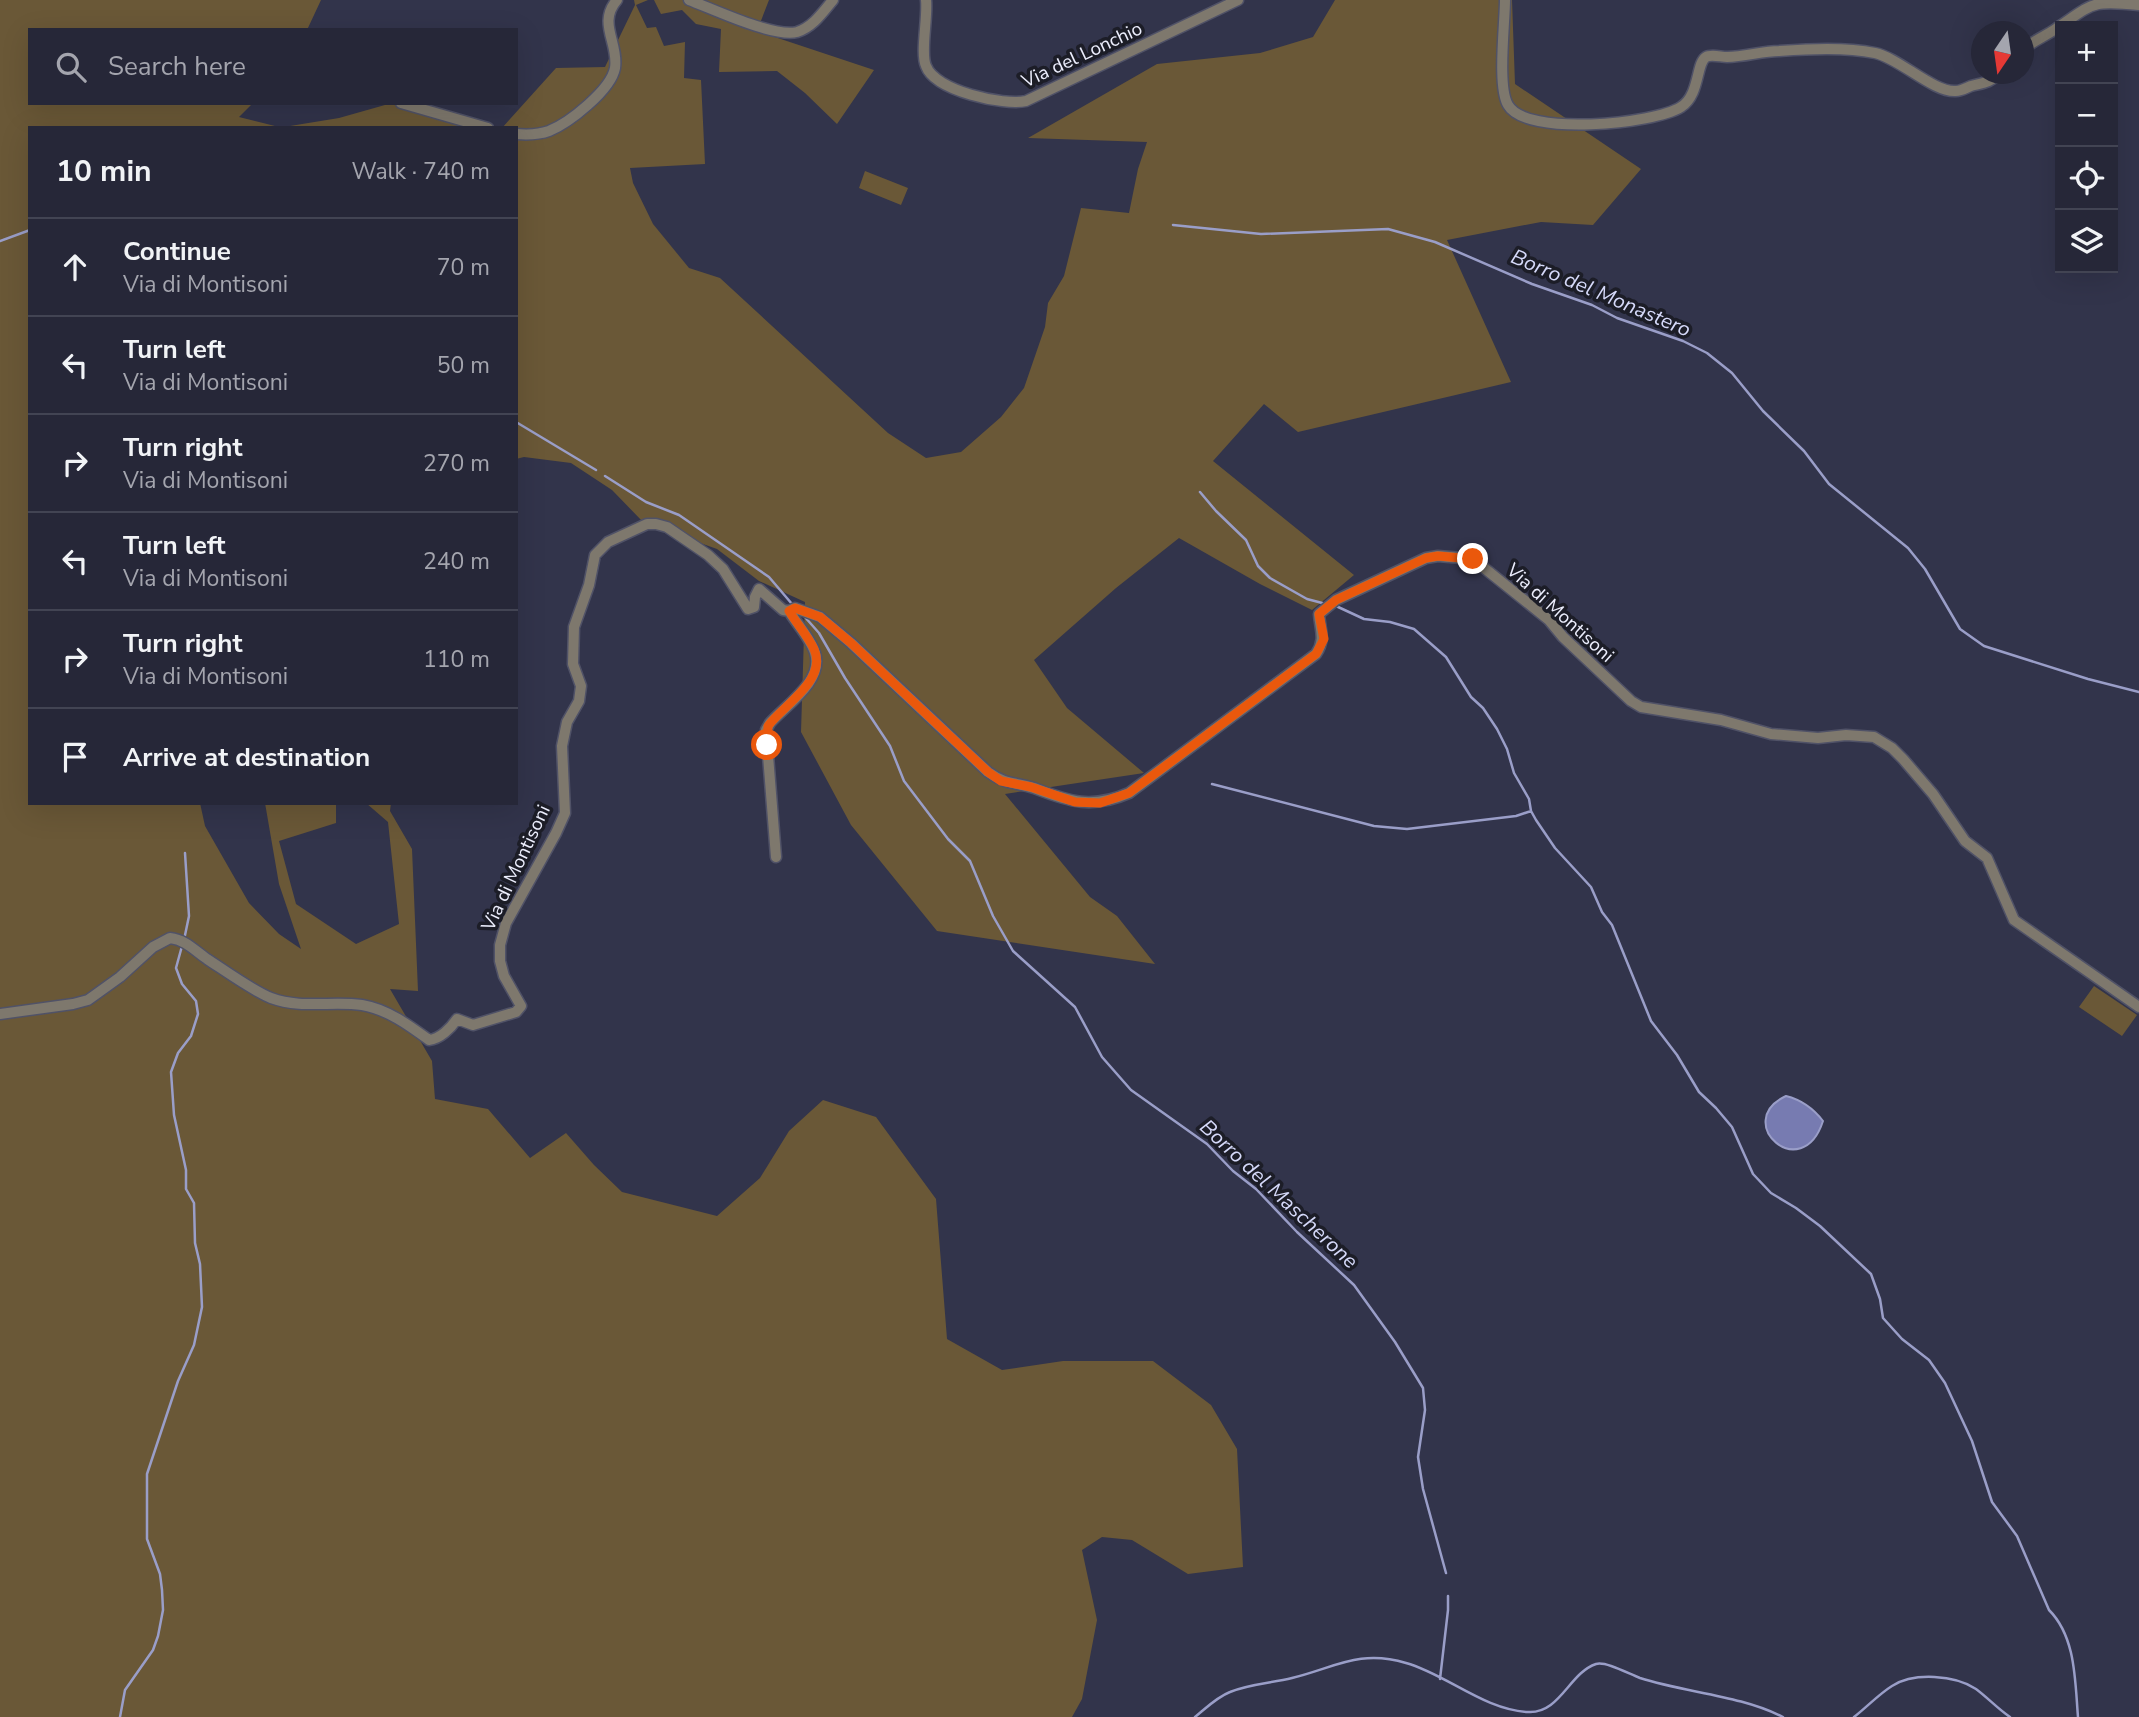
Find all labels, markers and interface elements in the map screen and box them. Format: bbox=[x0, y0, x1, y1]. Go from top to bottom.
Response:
street label: Via del Lonchio bbox=[1017, 16, 1147, 95]
north arrow bbox=[1971, 21, 2034, 84]
map controls bbox=[2055, 21, 2118, 273]
button: + bbox=[2055, 21, 2118, 84]
search box bbox=[28, 28, 518, 105]
icon: search bbox=[52, 48, 90, 86]
text: Search here bbox=[108, 49, 246, 84]
button: − bbox=[2055, 84, 2118, 147]
button: locate bbox=[2055, 147, 2118, 210]
text: 10 min bbox=[56, 151, 152, 192]
text: Walk · 740 m bbox=[351, 156, 490, 187]
button: layers bbox=[2055, 210, 2118, 273]
text: Continue bbox=[123, 234, 231, 269]
water label: Borro del Monastero bbox=[1507, 242, 1695, 344]
icon: ahead bbox=[56, 248, 94, 286]
text: 70 m bbox=[437, 252, 490, 283]
text: Via di Montisoni bbox=[123, 269, 288, 300]
text: Turn left bbox=[123, 332, 226, 367]
icon: left bbox=[56, 346, 94, 384]
text: 50 m bbox=[437, 350, 490, 381]
text: Via di Montisoni bbox=[123, 367, 288, 398]
text: Turn right bbox=[123, 430, 242, 465]
icon: right bbox=[56, 444, 94, 482]
text: 270 m bbox=[423, 448, 490, 479]
text: Via di Montisoni bbox=[123, 465, 288, 496]
text: Turn left bbox=[123, 528, 226, 563]
icon: left bbox=[56, 542, 94, 580]
route end bbox=[1457, 543, 1488, 574]
text: 240 m bbox=[423, 546, 490, 577]
street label: Via di Montisoni bbox=[1500, 557, 1619, 668]
text: Via di Montisoni bbox=[123, 563, 288, 594]
text: Turn right bbox=[123, 626, 242, 661]
icon: right bbox=[56, 640, 94, 678]
text: 110 m bbox=[423, 644, 490, 675]
text: Via di Montisoni bbox=[123, 661, 288, 692]
route start bbox=[751, 729, 782, 760]
icon: arrive bbox=[56, 738, 94, 776]
text: Arrive at destination bbox=[123, 740, 370, 775]
street label: Via di Montisoni bbox=[475, 801, 557, 936]
water label: Borro del Mascherone bbox=[1194, 1113, 1364, 1275]

